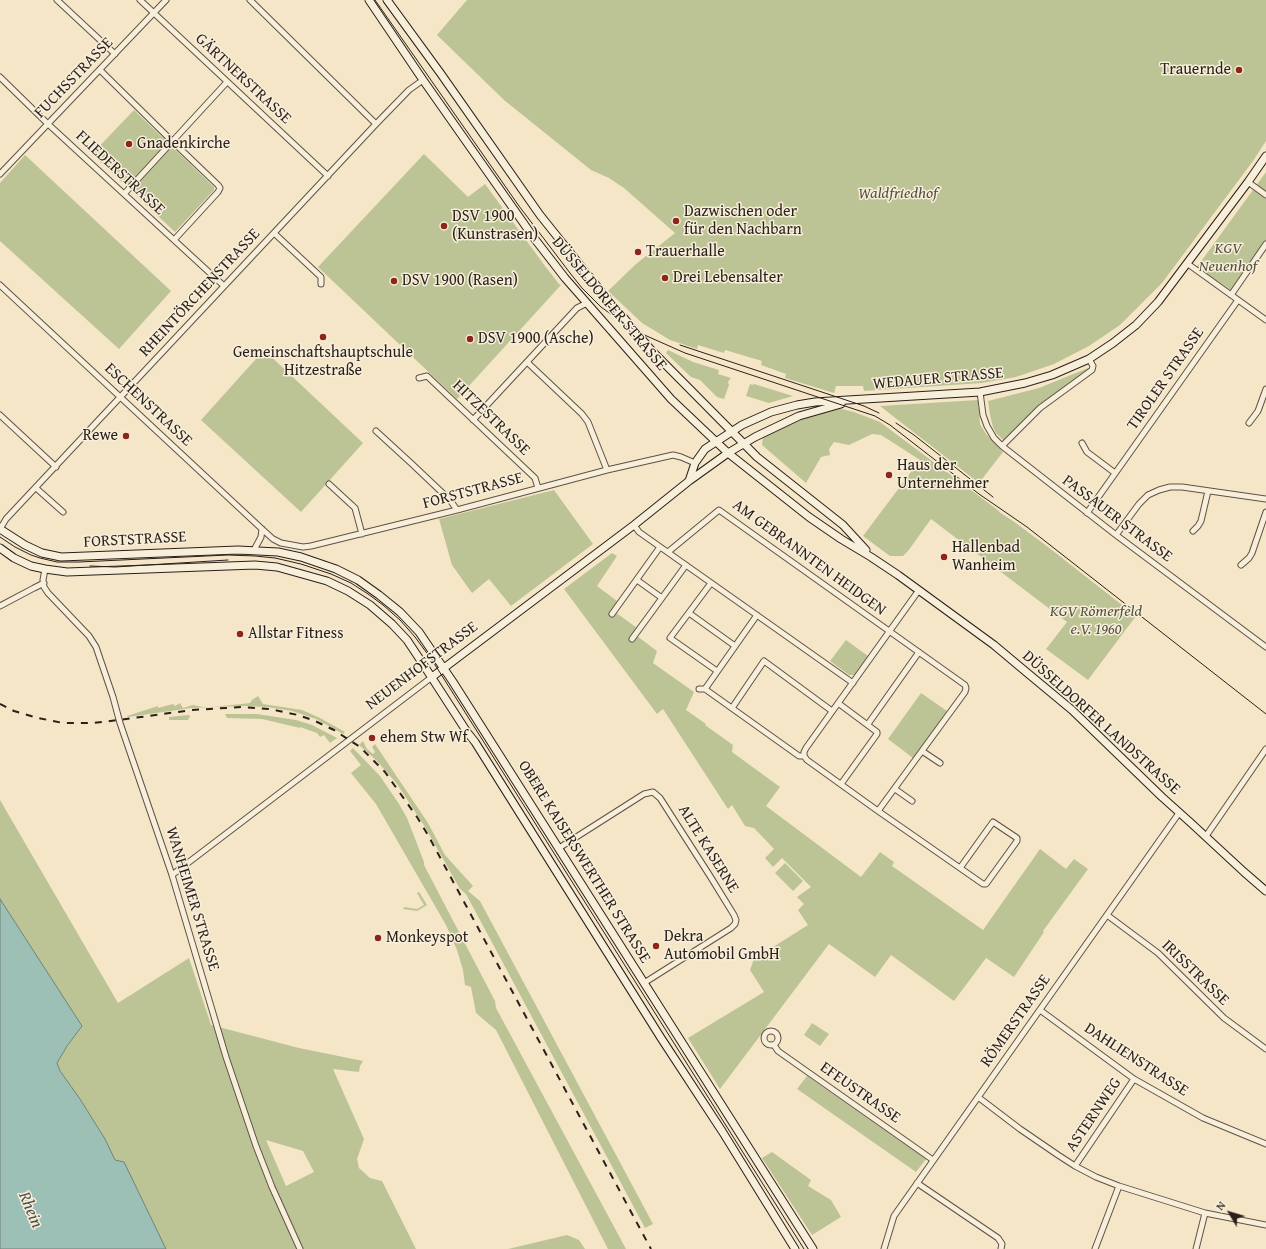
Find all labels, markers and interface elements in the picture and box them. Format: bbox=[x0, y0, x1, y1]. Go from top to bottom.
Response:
street label: GÄRTNERSTRASSE bbox=[191, 30, 295, 128]
street label: FUCHSSTRASSE bbox=[31, 34, 117, 122]
place label: Trauernde bbox=[1160, 60, 1231, 80]
marker: Trauernde bbox=[1234, 65, 1244, 75]
street label: FLIEDERSTRASSE bbox=[71, 127, 169, 219]
place label: Gnadenkirche bbox=[137, 134, 230, 154]
marker: Gnadenkirche bbox=[124, 139, 134, 149]
park label: Waldfriedhof bbox=[858, 184, 938, 204]
place label: Dazwischen oder für den Nachbarn bbox=[684, 202, 802, 240]
place label: DSV 1900 (Kunstrasen) bbox=[452, 207, 538, 245]
marker: Dazwischen oder für den Nachbarn bbox=[671, 216, 681, 226]
marker: DSV 1900 (Kunstrasen) bbox=[439, 221, 449, 231]
street label: RHEINTÖRCHENSTRASSE bbox=[136, 225, 264, 361]
street label: DÜSSELDORFER STRASSE bbox=[548, 233, 670, 375]
park label: KGV Neuenhof bbox=[1199, 239, 1257, 277]
place label: Trauerhalle bbox=[646, 242, 725, 262]
marker: Trauerhalle bbox=[633, 247, 643, 257]
place label: Drei Lebensalter bbox=[673, 268, 783, 288]
place label: DSV 1900 (Rasen) bbox=[402, 271, 518, 291]
marker: Drei Lebensalter bbox=[660, 273, 670, 283]
marker: DSV 1900 (Rasen) bbox=[389, 276, 399, 286]
street label: TIROLER STRASSE bbox=[1123, 324, 1209, 434]
place label: DSV 1900 (Asche) bbox=[478, 329, 594, 349]
marker: Gemeinschaftshauptschule Hitzestraße bbox=[318, 332, 328, 342]
marker: DSV 1900 (Asche) bbox=[465, 334, 475, 344]
place label: Gemeinschaftshauptschule Hitzestraße bbox=[233, 343, 413, 381]
street label: ESCHENSTRASSE bbox=[100, 359, 196, 451]
street label: WEDAUER STRASSE bbox=[872, 364, 1004, 394]
street label: HITZESTRASSE bbox=[448, 376, 534, 460]
place label: Rewe bbox=[83, 426, 118, 446]
marker: Rewe bbox=[121, 431, 131, 441]
place label: Haus der Unternehmer bbox=[897, 456, 989, 494]
street label: FORSTSTRASSE bbox=[421, 468, 525, 514]
marker: Haus der Unternehmer bbox=[884, 470, 894, 480]
street label: PASSAUER STRASSE bbox=[1058, 471, 1176, 567]
street label: AM GEBRANNTEN HEIDGEN bbox=[728, 496, 890, 620]
street label: FORSTSTRASSE bbox=[83, 528, 187, 552]
place label: Hallenbad Wanheim bbox=[952, 538, 1020, 576]
marker: Hallenbad Wanheim bbox=[939, 552, 949, 562]
park label: KGV Römerfeld e.V. 1960 bbox=[1050, 602, 1142, 640]
street label: NEUENHOFSTRASSE bbox=[362, 618, 482, 714]
place label: Allstar Fitness bbox=[248, 624, 344, 644]
marker: Allstar Fitness bbox=[235, 629, 245, 639]
street label: DÜSSELDORFER LANDSTRASSE bbox=[1018, 647, 1184, 799]
place label: ehem Stw Wf bbox=[380, 728, 468, 748]
marker: ehem Stw Wf bbox=[367, 733, 377, 743]
street label: OBERE KAISERSWERTHER STRASSE bbox=[514, 757, 654, 967]
street label: ALTE KASERNE bbox=[673, 802, 743, 896]
street label: WANHEIMER STRASSE bbox=[161, 825, 223, 973]
place label: Dekra Automobil GmbH bbox=[664, 927, 780, 965]
place label: Monkeyspot bbox=[386, 928, 468, 948]
marker: Monkeyspot bbox=[373, 933, 383, 943]
street label: IRISSTRASSE bbox=[1157, 936, 1233, 1010]
marker: Dekra Automobil GmbH bbox=[651, 941, 661, 951]
street label: RÖMERSTRASSE bbox=[977, 971, 1055, 1071]
street label: DAHLIENSTRASSE bbox=[1080, 1019, 1192, 1101]
street label: EFEUSTRASSE bbox=[816, 1058, 904, 1128]
street label: ASTERNWEG bbox=[1062, 1074, 1126, 1156]
water label: Rhein bbox=[13, 1189, 47, 1231]
north arrow bbox=[1210, 1193, 1250, 1233]
text: N bbox=[1212, 1198, 1229, 1213]

